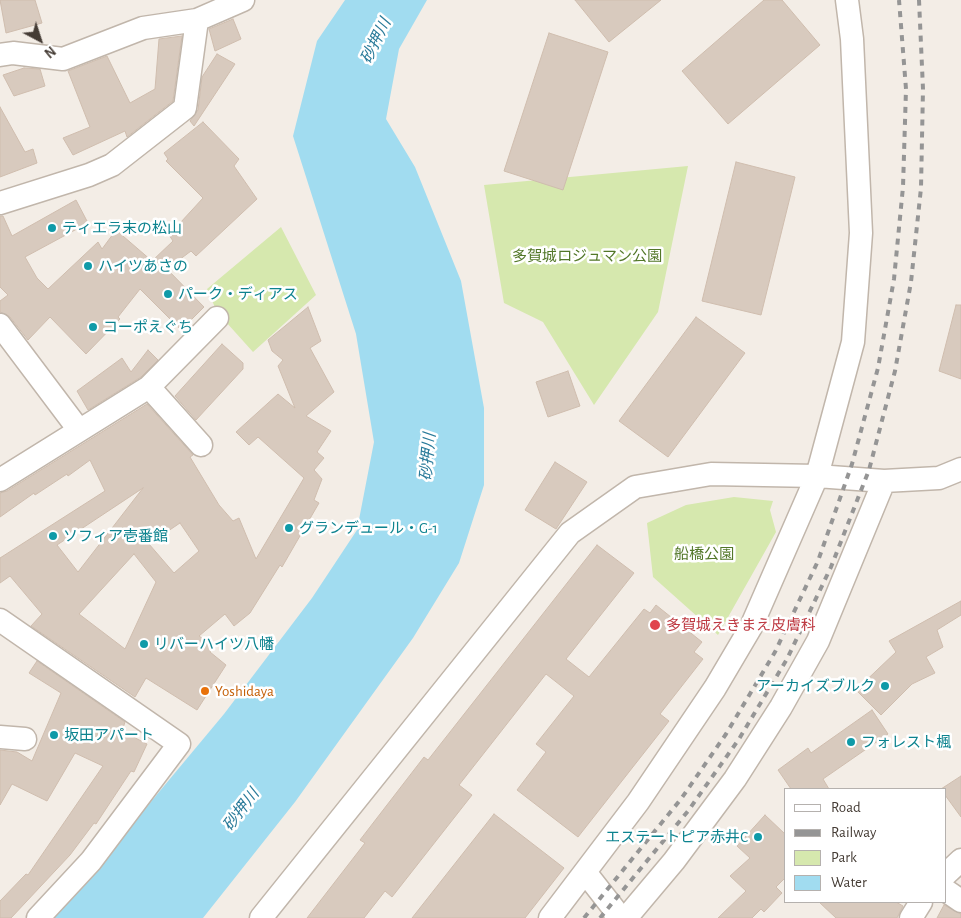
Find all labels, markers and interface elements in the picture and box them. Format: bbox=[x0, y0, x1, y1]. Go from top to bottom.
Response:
north arrow bbox=[15, 15, 65, 65]
water label: 砂押川 bbox=[357, 15, 395, 67]
text: N bbox=[41, 43, 58, 60]
place label: ティエラ末の松山 bbox=[62, 219, 182, 237]
marker: ティエラ末の松山 bbox=[46, 222, 58, 234]
park label: 多賀城ロジュマン公園 bbox=[512, 247, 662, 265]
place label: ハイツあさの bbox=[98, 257, 188, 275]
marker: ハイツあさの bbox=[82, 260, 94, 272]
place label: パーク・ディアス bbox=[178, 285, 298, 303]
marker: パーク・ディアス bbox=[162, 288, 174, 300]
place label: コーポえぐち bbox=[103, 318, 193, 336]
marker: コーポえぐち bbox=[87, 321, 99, 333]
water label: 砂押川 bbox=[416, 432, 440, 482]
place label: グランデュール・G-1 bbox=[299, 519, 438, 537]
marker: グランデュール・G-1 bbox=[283, 522, 295, 534]
place label: ソフィア壱番館 bbox=[63, 527, 168, 545]
marker: ソフィア壱番館 bbox=[47, 530, 59, 542]
park label: 船橋公園 bbox=[674, 545, 734, 563]
place label: 多賀城えきまえ皮膚科 bbox=[666, 616, 816, 634]
marker: 多賀城えきまえ皮膚科 bbox=[648, 618, 662, 632]
place label: リバーハイツ八幡 bbox=[154, 635, 274, 653]
marker: リバーハイツ八幡 bbox=[138, 638, 150, 650]
place label: アーカイズブルク bbox=[756, 677, 875, 695]
marker: アーカイズブルク bbox=[879, 680, 891, 692]
place label: Yoshidaya bbox=[215, 682, 274, 700]
marker: Yoshidaya bbox=[199, 685, 211, 697]
place label: 坂田アパート bbox=[64, 726, 154, 744]
marker: 坂田アパート bbox=[48, 729, 60, 741]
place label: フォレスト楓 bbox=[861, 733, 951, 751]
marker: フォレスト楓 bbox=[845, 736, 857, 748]
water label: 砂押川 bbox=[219, 785, 263, 835]
legend bbox=[784, 788, 946, 903]
text: Road bbox=[831, 800, 861, 815]
text: Railway bbox=[831, 825, 876, 840]
place label: エステートピア赤井C bbox=[605, 828, 748, 846]
marker: エステートピア赤井C bbox=[752, 831, 764, 843]
text: Park bbox=[831, 850, 857, 865]
text: Water bbox=[831, 875, 867, 890]

